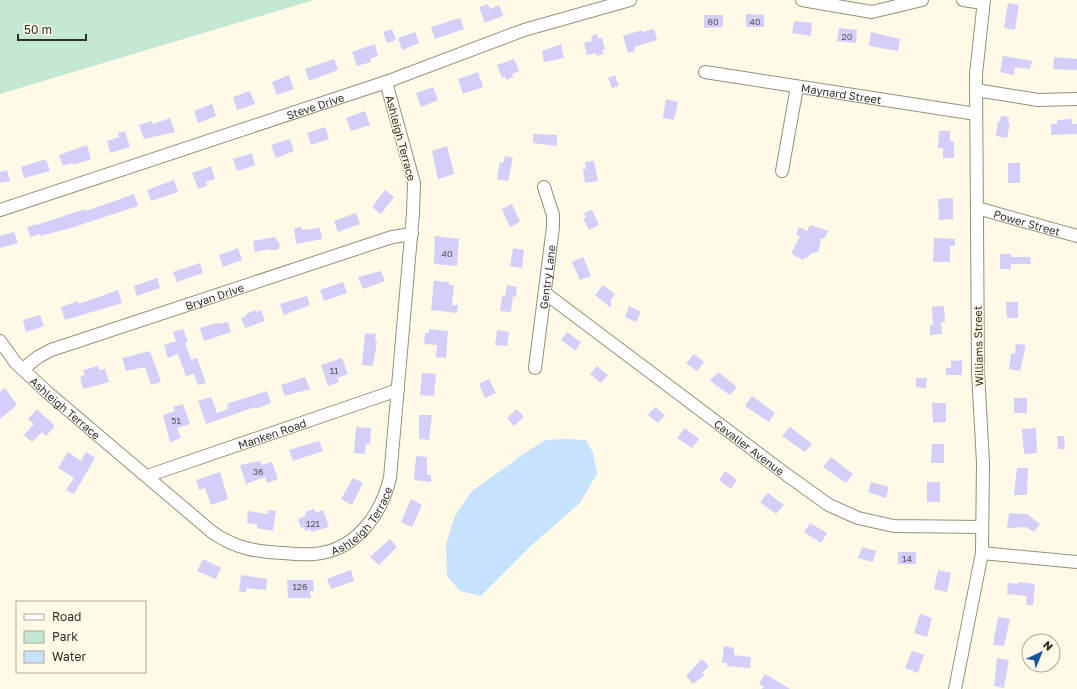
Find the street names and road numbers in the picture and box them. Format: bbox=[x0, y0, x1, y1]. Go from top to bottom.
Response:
street label: Maynard Street bbox=[800, 81, 882, 106]
street label: Steve Drive bbox=[285, 90, 346, 121]
street label: Ashleigh Terrace bbox=[383, 94, 419, 182]
street label: Power Street bbox=[992, 207, 1062, 238]
street label: Gentry Lane bbox=[536, 244, 557, 310]
street label: Bryan Drive bbox=[183, 280, 245, 312]
street label: Williams Street bbox=[971, 306, 985, 386]
street label: Ashleigh Terrace bbox=[28, 374, 103, 441]
street label: Manken Road bbox=[236, 416, 308, 451]
street label: Cavalier Avenue bbox=[712, 416, 787, 477]
street label: Ashleigh Terrace bbox=[329, 485, 394, 557]

